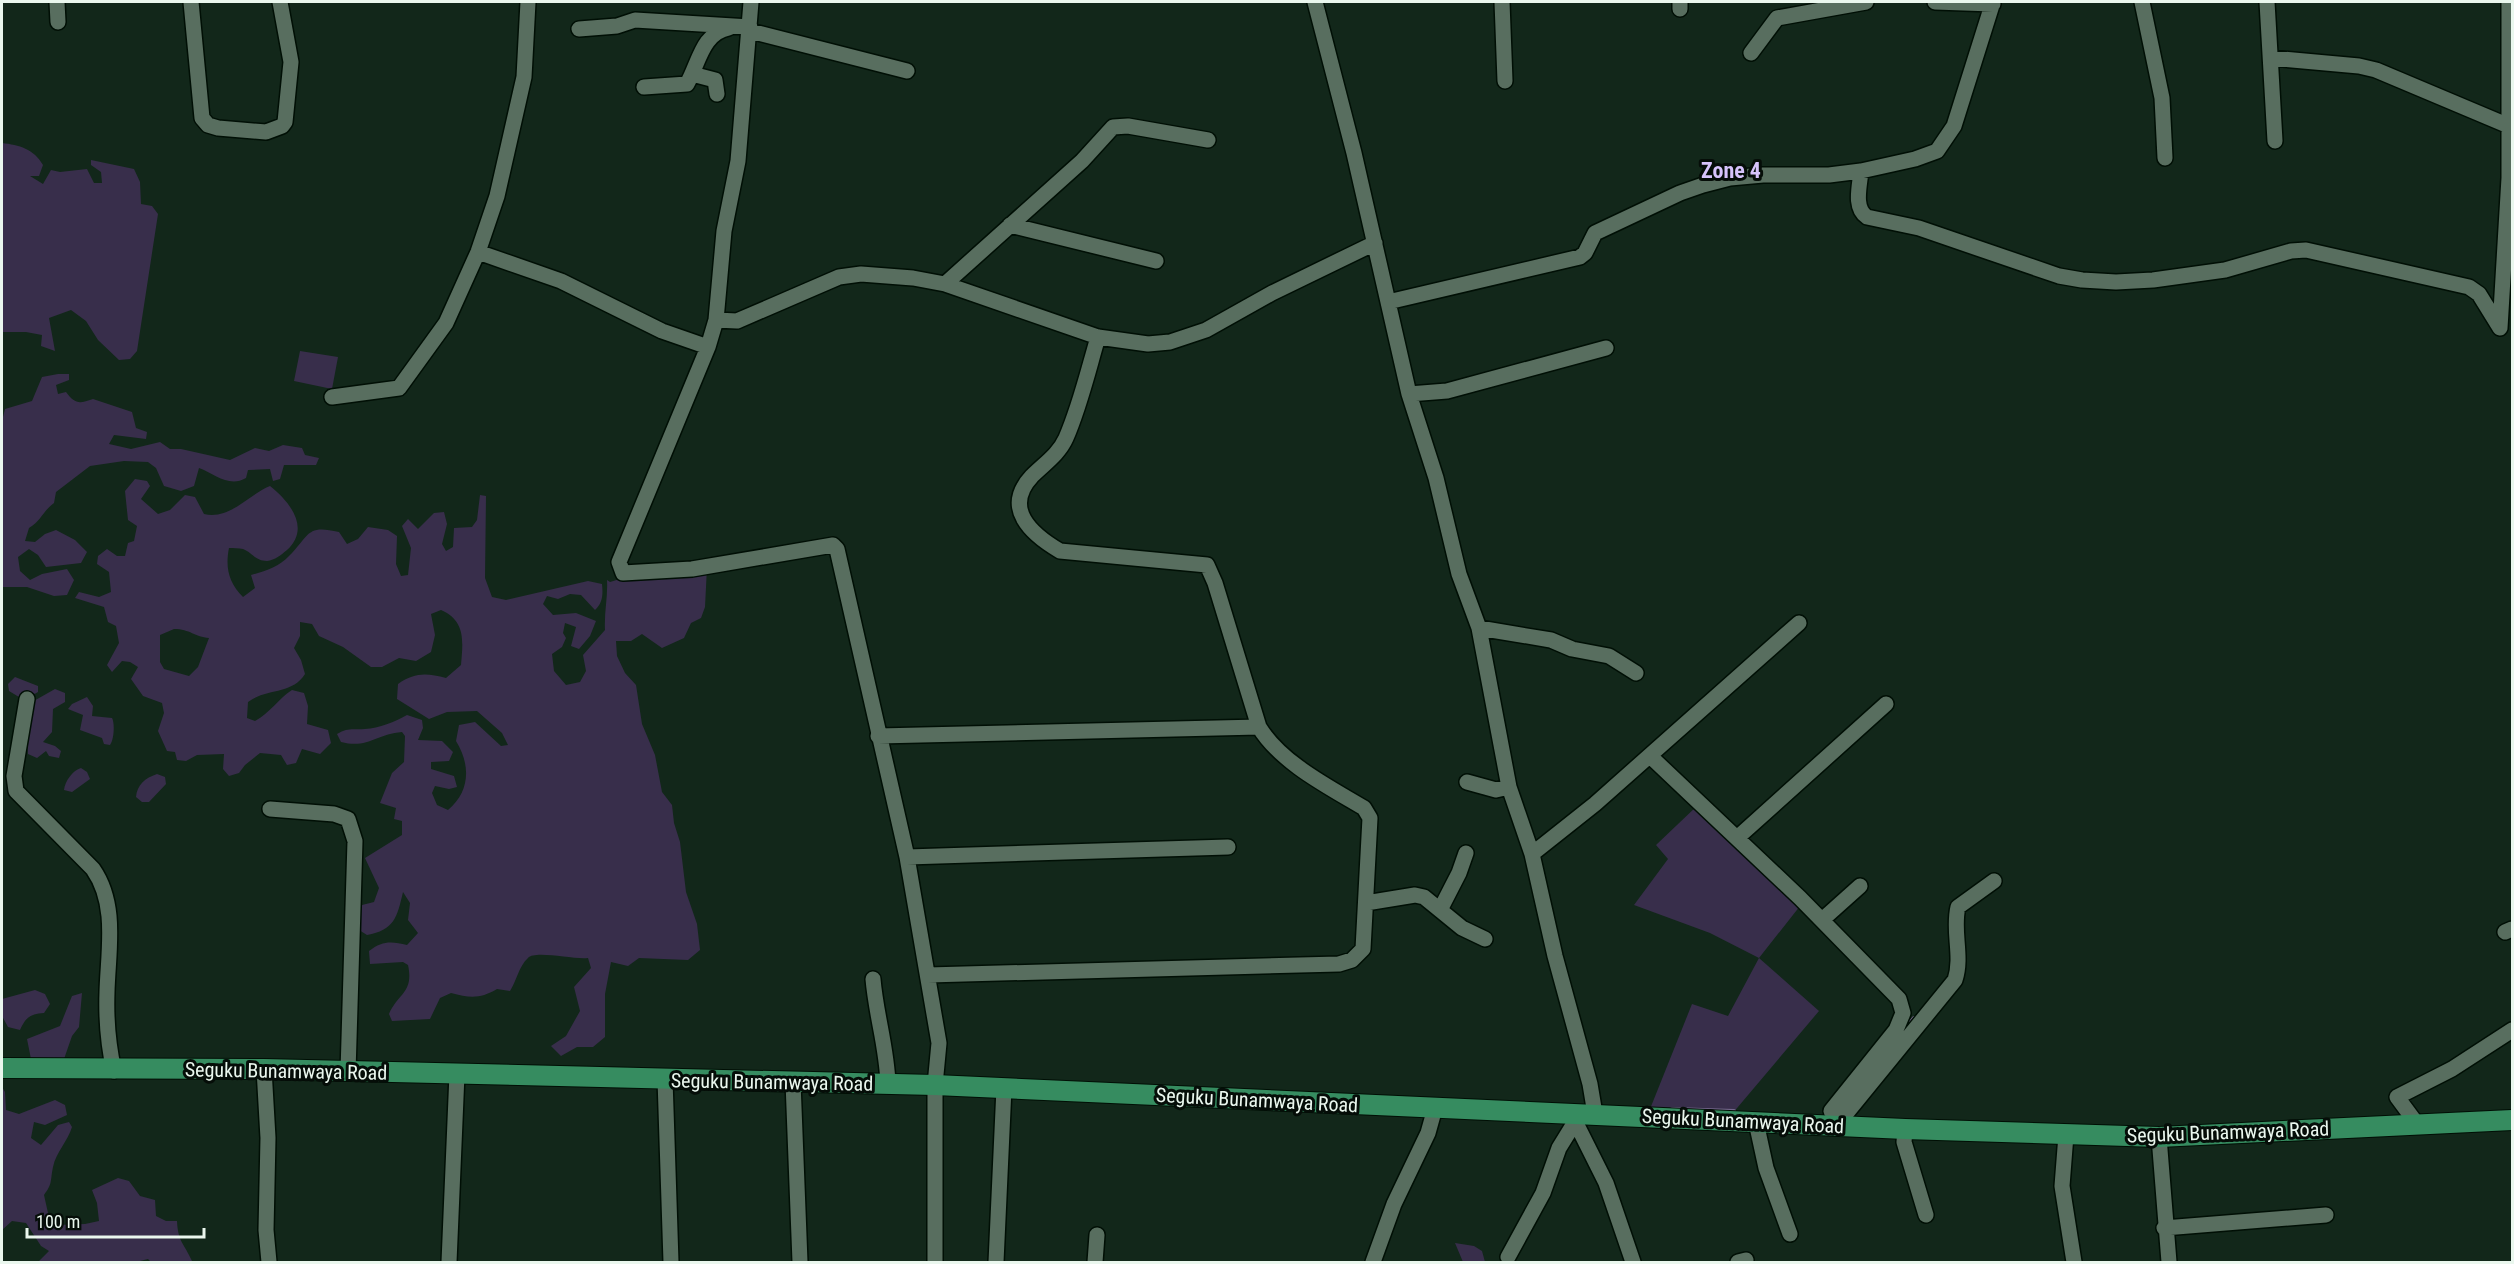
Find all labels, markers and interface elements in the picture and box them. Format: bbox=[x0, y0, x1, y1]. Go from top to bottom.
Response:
district label: Zone 4 bbox=[1701, 158, 1761, 183]
street label: Seguku Bunamwaya Road bbox=[185, 1057, 387, 1085]
street label: Seguku Bunamwaya Road bbox=[671, 1068, 873, 1096]
street label: Seguku Bunamwaya Road bbox=[1155, 1083, 1359, 1117]
street label: Seguku Bunamwaya Road bbox=[1641, 1104, 1845, 1138]
street label: Seguku Bunamwaya Road bbox=[2126, 1116, 2330, 1148]
scale bar bbox=[27, 1201, 204, 1239]
text: 100 m bbox=[36, 1211, 80, 1232]

